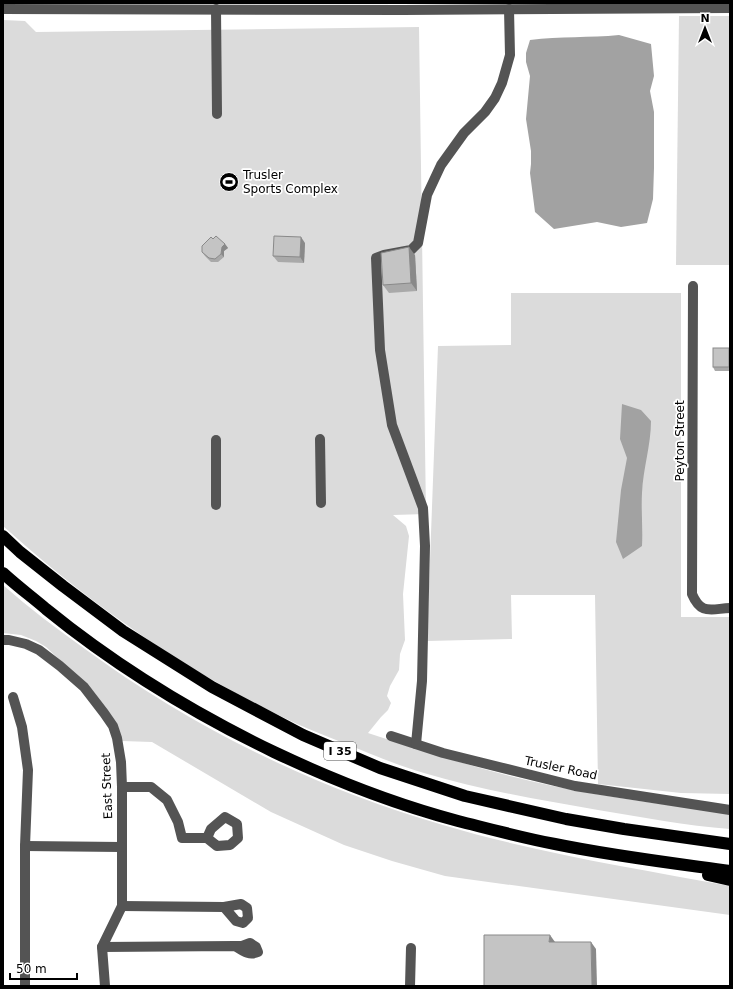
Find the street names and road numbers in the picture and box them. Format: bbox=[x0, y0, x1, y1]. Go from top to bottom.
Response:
street label: Peyton Street bbox=[673, 400, 687, 482]
road number: I 35 bbox=[324, 742, 356, 760]
street label: East Street bbox=[99, 752, 115, 819]
street label: Trusler Road bbox=[522, 753, 599, 783]

